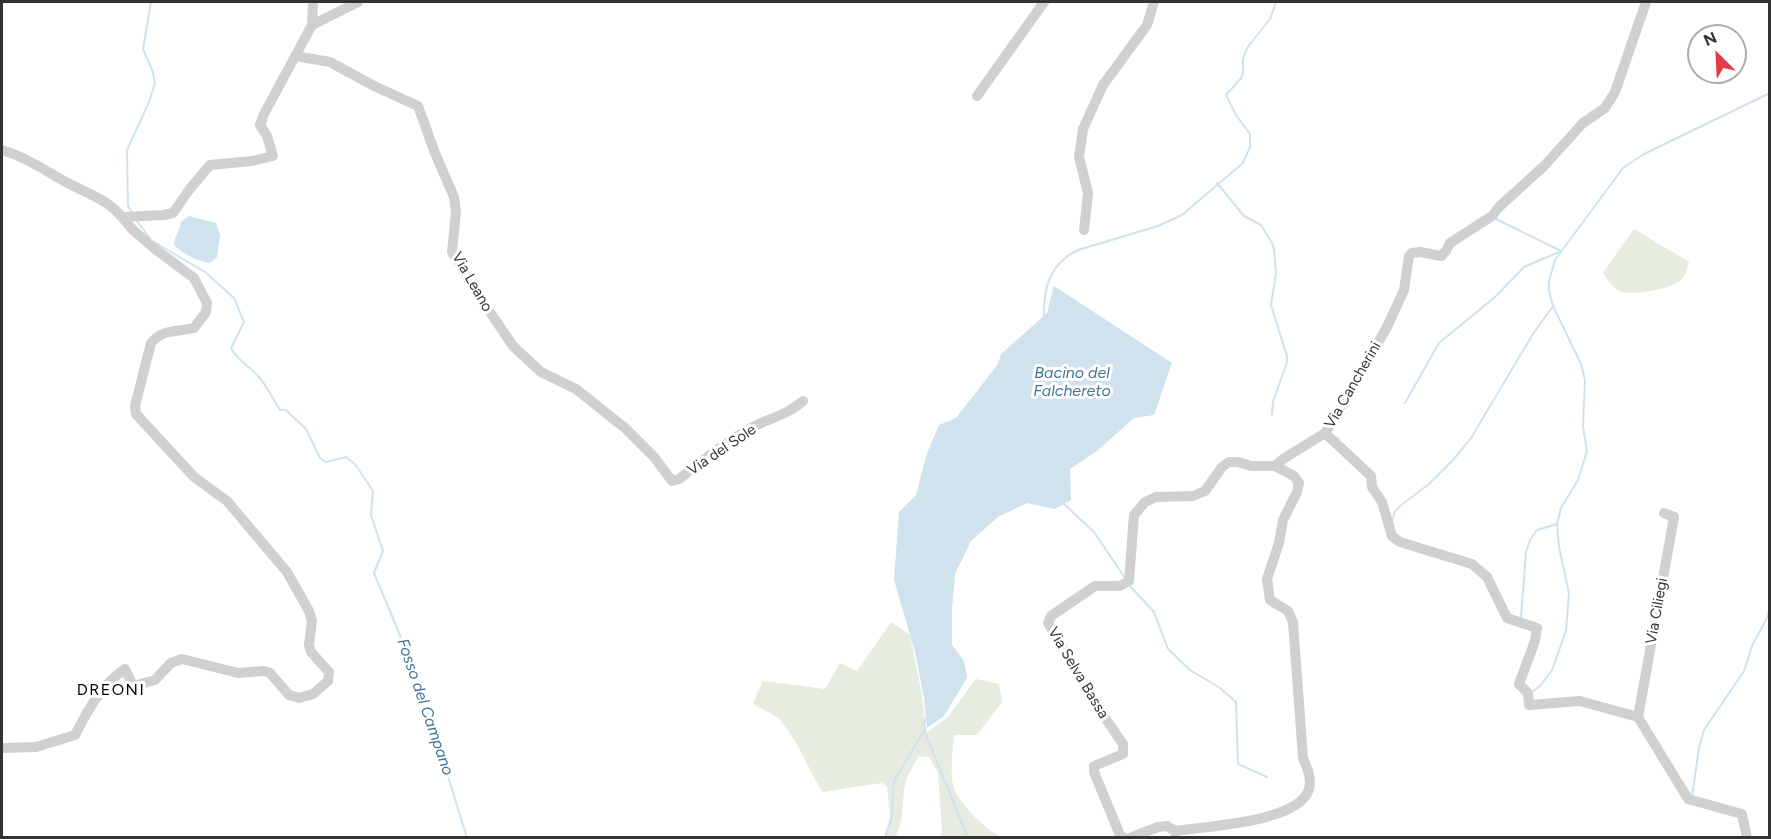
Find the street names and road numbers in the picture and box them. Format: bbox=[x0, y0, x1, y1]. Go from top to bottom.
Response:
street label: Via Leano bbox=[448, 249, 496, 315]
street label: Via Cancherini bbox=[1321, 338, 1385, 432]
street label: Via del Sole bbox=[684, 421, 760, 479]
street label: Via Ciliegi bbox=[1642, 577, 1672, 645]
street label: Via Selva Bassa bbox=[1044, 624, 1112, 722]

